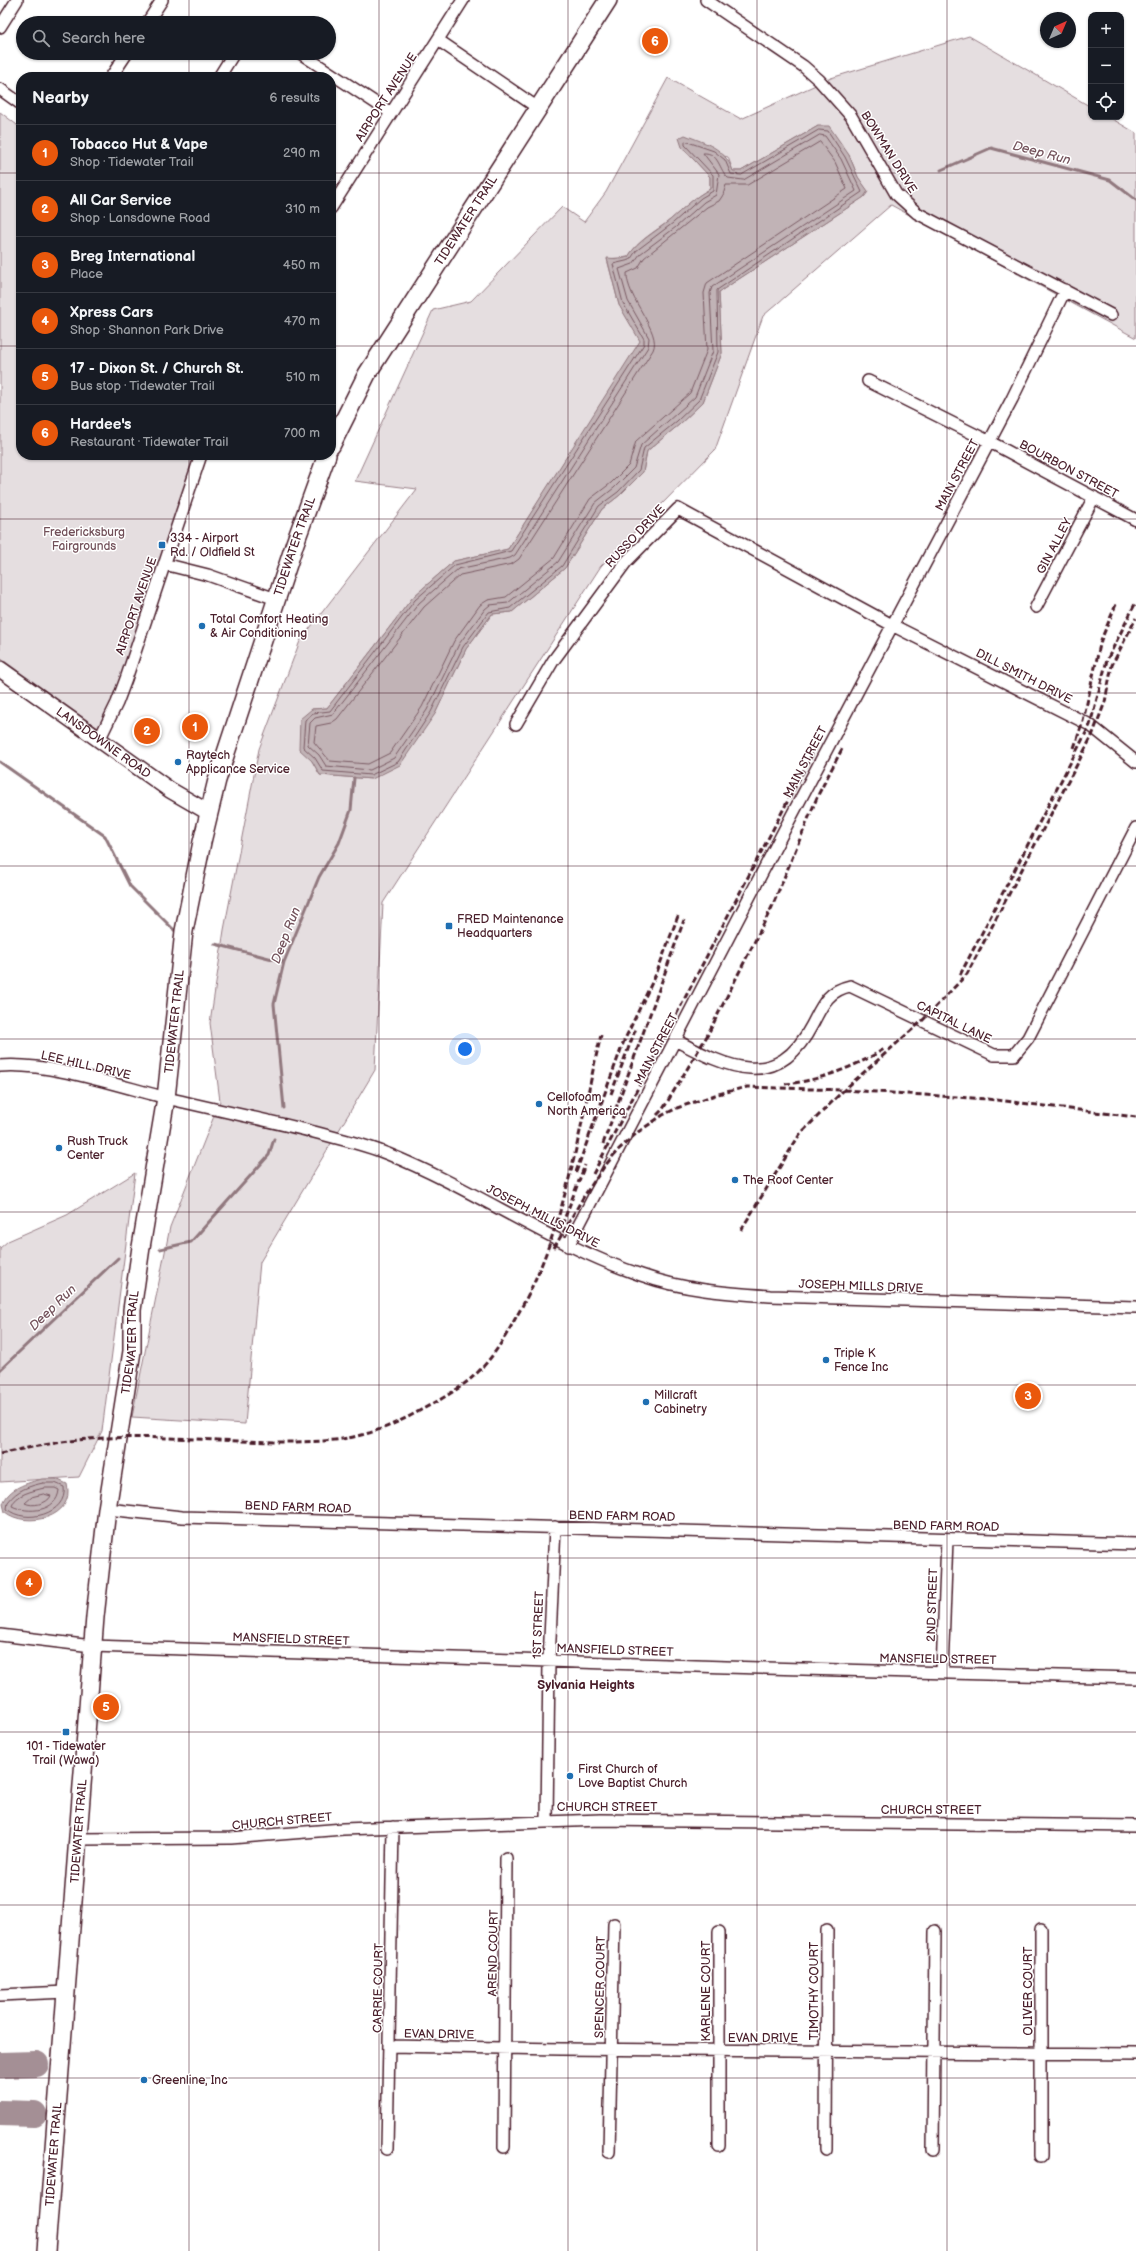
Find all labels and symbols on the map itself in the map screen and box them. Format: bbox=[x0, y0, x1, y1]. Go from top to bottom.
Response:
north arrow bbox=[1040, 12, 1076, 48]
pin: 6 bbox=[642, 26, 668, 56]
street label: AIRPORT AVENUE bbox=[352, 50, 421, 144]
street label: BOWMAN DRIVE bbox=[857, 108, 920, 196]
water label: Deep Run bbox=[1011, 138, 1072, 168]
street label: TIDEWATER TRAIL bbox=[432, 173, 501, 269]
street label: MAIN STREET bbox=[932, 436, 983, 514]
street label: BOURBON STREET bbox=[1017, 437, 1121, 502]
street label: TIDEWATER TRAIL bbox=[271, 495, 319, 598]
street label: RUSSO DRIVE bbox=[602, 502, 668, 571]
street label: GIN ALLEY bbox=[1033, 515, 1076, 577]
park label: Fredericksburg Fairgrounds bbox=[43, 525, 125, 554]
place label: 334 - Airport Rd. / Oldfield St bbox=[170, 531, 255, 560]
marker: 334 - Airport Rd. / Oldfield St bbox=[157, 540, 167, 550]
street label: AIRPORT AVENUE bbox=[113, 555, 160, 657]
place label: Total Comfort Heating & Air Conditioning bbox=[210, 612, 328, 641]
marker: Total Comfort Heating & Air Conditioning bbox=[197, 621, 207, 631]
street label: DILL SMITH DRIVE bbox=[973, 646, 1075, 707]
street label: LANSDOWNE ROAD bbox=[53, 704, 154, 782]
pin: 1 bbox=[182, 712, 208, 742]
pin: 2 bbox=[134, 716, 160, 746]
street label: MAIN STREET bbox=[780, 723, 831, 801]
place label: Raytech Applicance Service bbox=[186, 748, 290, 777]
marker: Raytech Applicance Service bbox=[173, 757, 183, 767]
water label: Deep Run bbox=[268, 905, 304, 966]
place label: FRED Maintenance Headquarters bbox=[457, 912, 564, 941]
marker: FRED Maintenance Headquarters bbox=[444, 921, 454, 931]
street label: TIDEWATER TRAIL bbox=[162, 969, 188, 1074]
street label: CAPITAL LANE bbox=[914, 998, 994, 1047]
street label: MAIN STREET bbox=[631, 1010, 682, 1088]
your location bbox=[455, 1039, 475, 1059]
street label: LEE HILL DRIVE bbox=[39, 1048, 132, 1083]
place label: Cellofoam North America bbox=[547, 1090, 626, 1119]
marker: Cellofoam North America bbox=[534, 1099, 544, 1109]
place label: Rush Truck Center bbox=[67, 1134, 128, 1163]
marker: Rush Truck Center bbox=[54, 1143, 64, 1153]
place label: The Roof Center bbox=[743, 1173, 834, 1188]
marker: The Roof Center bbox=[730, 1175, 740, 1185]
street label: JOSEPH MILLS DRIVE bbox=[484, 1181, 602, 1252]
street label: JOSEPH MILLS DRIVE bbox=[798, 1277, 924, 1296]
water label: Deep Run bbox=[26, 1281, 80, 1334]
street label: TIDEWATER TRAIL bbox=[118, 1290, 143, 1395]
place label: Triple K Fence Inc bbox=[834, 1346, 888, 1375]
marker: Triple K Fence Inc bbox=[821, 1355, 831, 1365]
pin: 3 bbox=[1015, 1381, 1041, 1411]
place label: Millcraft Cabinetry bbox=[654, 1388, 707, 1417]
marker: Millcraft Cabinetry bbox=[641, 1397, 651, 1407]
street label: BEND FARM ROAD bbox=[244, 1498, 352, 1517]
street label: BEND FARM ROAD bbox=[569, 1508, 676, 1525]
street label: BEND FARM ROAD bbox=[893, 1518, 1000, 1535]
street label: 2ND STREET bbox=[924, 1567, 941, 1642]
pin: 4 bbox=[16, 1568, 42, 1598]
street label: 1ST STREET bbox=[530, 1590, 547, 1659]
street label: MANSFIELD STREET bbox=[232, 1630, 351, 1649]
street label: MANSFIELD STREET bbox=[556, 1641, 675, 1660]
street label: MANSFIELD STREET bbox=[879, 1651, 998, 1668]
district label: Sylvania Heights bbox=[537, 1677, 635, 1693]
pin: 5 bbox=[93, 1692, 119, 1722]
marker: 101 - Tidewater Trail (Wawa) bbox=[61, 1727, 71, 1737]
place label: 101 - Tidewater Trail (Wawa) bbox=[27, 1739, 106, 1768]
place label: First Church of Love Baptist Church bbox=[578, 1762, 688, 1791]
marker: First Church of Love Baptist Church bbox=[565, 1771, 575, 1781]
street label: TIDEWATER TRAIL bbox=[67, 1779, 90, 1884]
street label: CHURCH STREET bbox=[557, 1800, 658, 1815]
street label: CHURCH STREET bbox=[881, 1803, 982, 1818]
street label: CHURCH STREET bbox=[231, 1810, 334, 1833]
street label: AREND COURT bbox=[485, 1909, 502, 1997]
street label: SPENCER COURT bbox=[592, 1935, 609, 2038]
street label: KARLENE COURT bbox=[699, 1940, 714, 2041]
street label: TIMOTHY COURT bbox=[807, 1941, 822, 2040]
street label: CARRIE COURT bbox=[370, 1942, 387, 2033]
street label: OLIVER COURT bbox=[1021, 1946, 1036, 2036]
street label: EVAN DRIVE bbox=[404, 2026, 474, 2043]
street label: EVAN DRIVE bbox=[728, 2031, 798, 2046]
place label: Greenline, Inc bbox=[152, 2073, 228, 2088]
marker: Greenline, Inc bbox=[139, 2075, 149, 2085]
street label: TIDEWATER TRAIL bbox=[42, 2102, 65, 2207]

